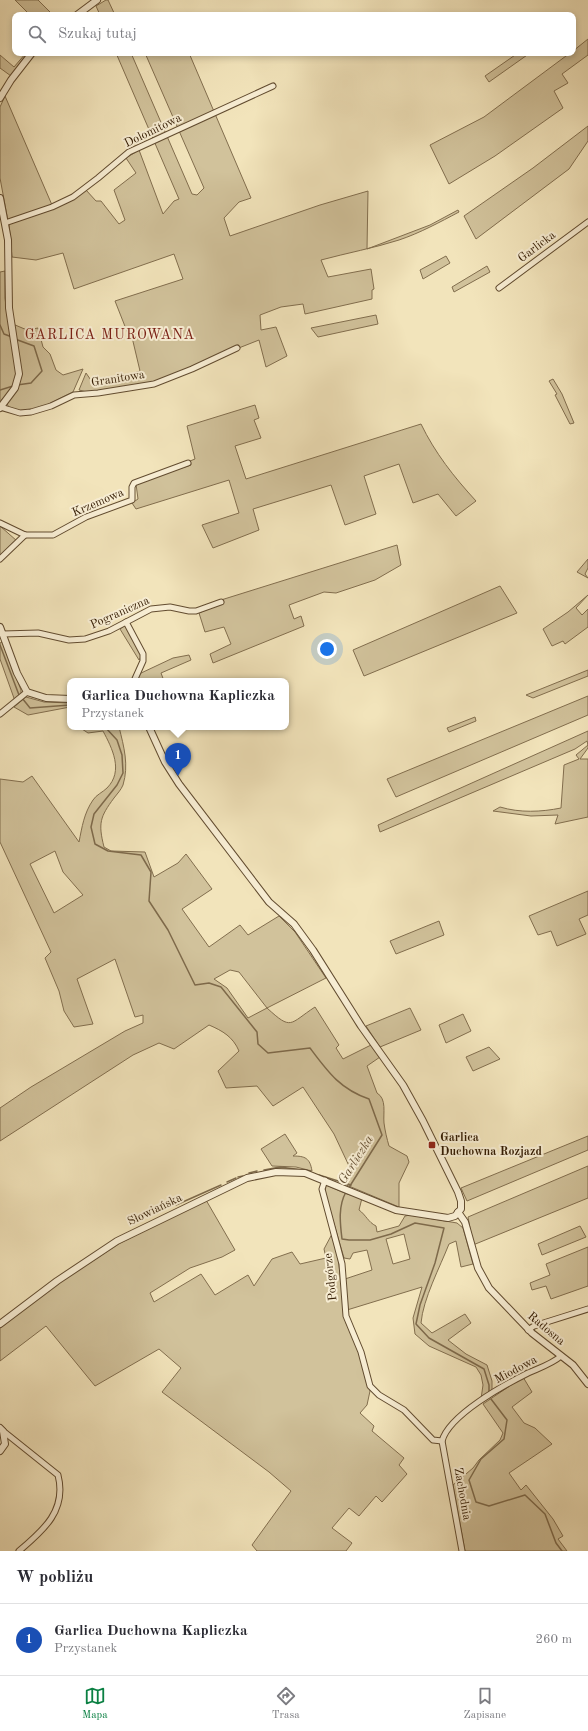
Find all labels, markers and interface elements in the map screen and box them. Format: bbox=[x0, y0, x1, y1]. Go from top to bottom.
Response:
search box bbox=[12, 12, 576, 56]
icon: search bbox=[26, 23, 48, 45]
text: Szukaj tutaj bbox=[58, 27, 137, 42]
street label: Dolomitowa bbox=[122, 112, 184, 150]
street label: Garlicka bbox=[516, 229, 558, 265]
district label: GARLICA MUROWANA bbox=[25, 328, 195, 342]
street label: Granitowa bbox=[90, 369, 146, 389]
street label: Krzemowa bbox=[70, 487, 126, 519]
street label: Pograniczna bbox=[89, 595, 151, 631]
your location bbox=[317, 639, 337, 659]
popup bbox=[67, 678, 289, 730]
text: Garlica Duchowna Kapliczka bbox=[81, 689, 275, 704]
text: Przystanek bbox=[81, 707, 144, 720]
pin: 1 bbox=[165, 743, 191, 776]
place label: Garlica Duchowna Rozjazd bbox=[440, 1132, 542, 1158]
water label: Garliczka bbox=[336, 1133, 376, 1187]
marker: Garlica Duchowna Rozjazd bbox=[427, 1140, 437, 1150]
street label: Słowiańska bbox=[126, 1192, 184, 1228]
street label: Podgórze bbox=[322, 1252, 339, 1301]
street label: Radosna bbox=[525, 1310, 567, 1348]
street label: Miodowa bbox=[493, 1354, 539, 1386]
street label: Zachodnia bbox=[451, 1467, 473, 1521]
text: W pobliżu bbox=[16, 1569, 93, 1586]
text: Garlica Duchowna Kapliczka bbox=[54, 1624, 248, 1639]
text: 1 bbox=[25, 1633, 33, 1646]
text: 260 m bbox=[535, 1633, 572, 1646]
text: Przystanek bbox=[54, 1642, 117, 1655]
tab: Mapa bbox=[82, 1685, 108, 1723]
tab: Trasa bbox=[272, 1685, 300, 1723]
tab: Zapisane bbox=[464, 1685, 506, 1723]

